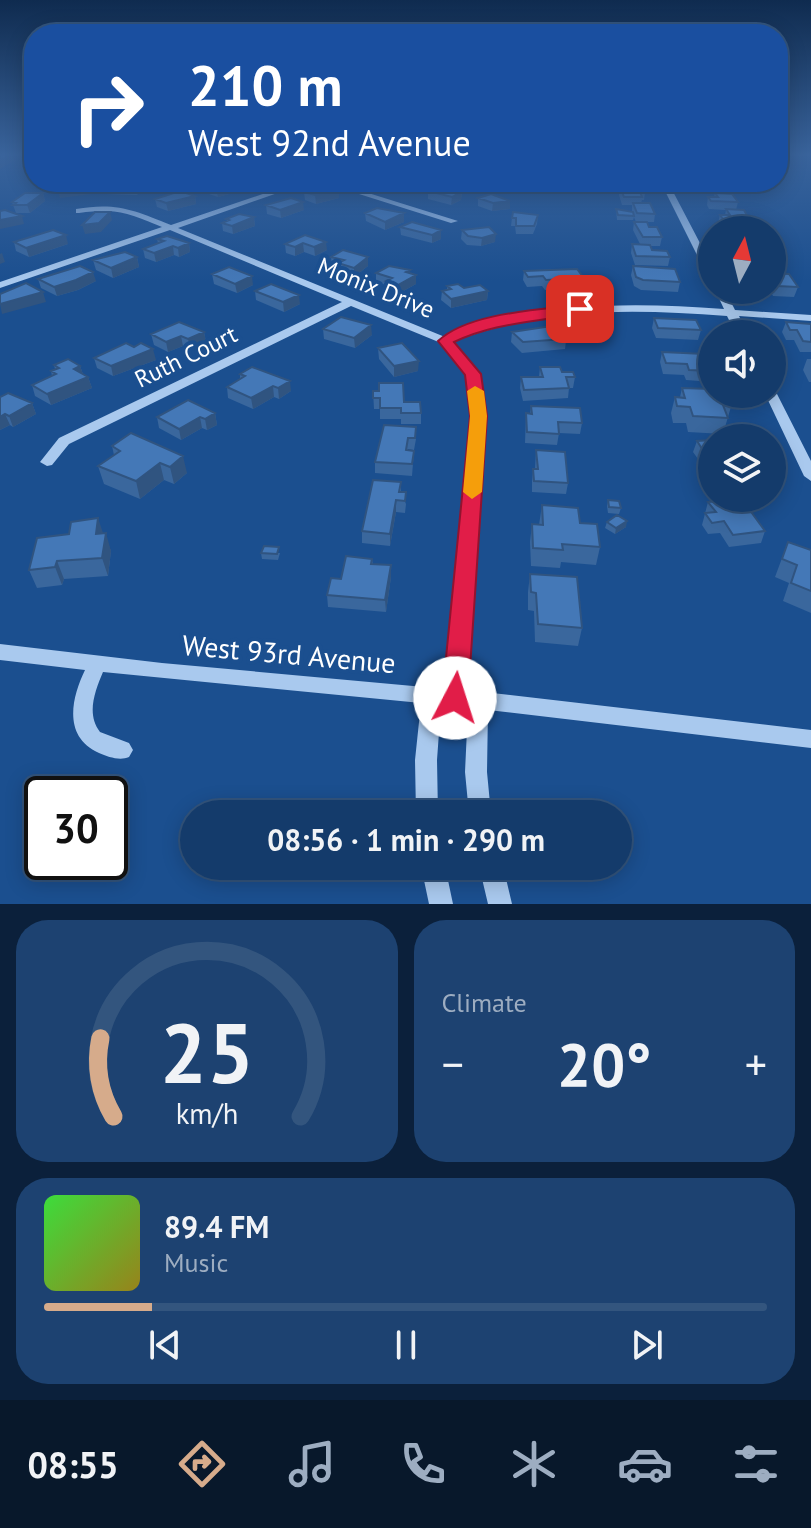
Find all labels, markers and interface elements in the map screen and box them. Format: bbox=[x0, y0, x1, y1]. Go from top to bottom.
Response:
text: 210 m bbox=[188, 49, 343, 121]
icon: right bbox=[56, 56, 160, 160]
text: West 92nd Avenue bbox=[188, 119, 471, 166]
north arrow bbox=[698, 216, 786, 304]
map controls bbox=[698, 216, 786, 512]
street label: Monix Drive bbox=[313, 250, 439, 325]
pin bbox=[546, 275, 614, 343]
icon: arrive bbox=[558, 287, 602, 331]
street label: Ruth Court bbox=[129, 318, 242, 395]
button: sound bbox=[698, 320, 786, 408]
button: layers bbox=[698, 424, 786, 512]
street label: West 93rd Avenue bbox=[181, 626, 397, 681]
position arrow bbox=[413, 656, 497, 740]
speed limit sign: 30 bbox=[24, 776, 128, 880]
text: 08:56 · 1 min · 290 m bbox=[267, 820, 545, 859]
text: Climate bbox=[442, 986, 527, 1019]
text: 25 bbox=[160, 998, 254, 1106]
text: 20° bbox=[557, 1025, 651, 1103]
text: − bbox=[442, 1035, 464, 1092]
text: + bbox=[745, 1035, 767, 1092]
text: km/h bbox=[175, 1095, 238, 1132]
text: 89.4 FM bbox=[164, 1207, 269, 1246]
text: Music bbox=[164, 1246, 228, 1279]
icon: previous bbox=[143, 1323, 187, 1367]
icon: pause bbox=[384, 1323, 428, 1367]
icon: next bbox=[625, 1323, 669, 1367]
icon: directions bbox=[174, 1436, 230, 1492]
icon: music bbox=[284, 1436, 340, 1492]
icon: phone bbox=[395, 1436, 451, 1492]
icon: climate bbox=[506, 1436, 562, 1492]
icon: car bbox=[617, 1436, 673, 1492]
icon: filters bbox=[728, 1436, 784, 1492]
text: 08:55 bbox=[27, 1441, 119, 1488]

